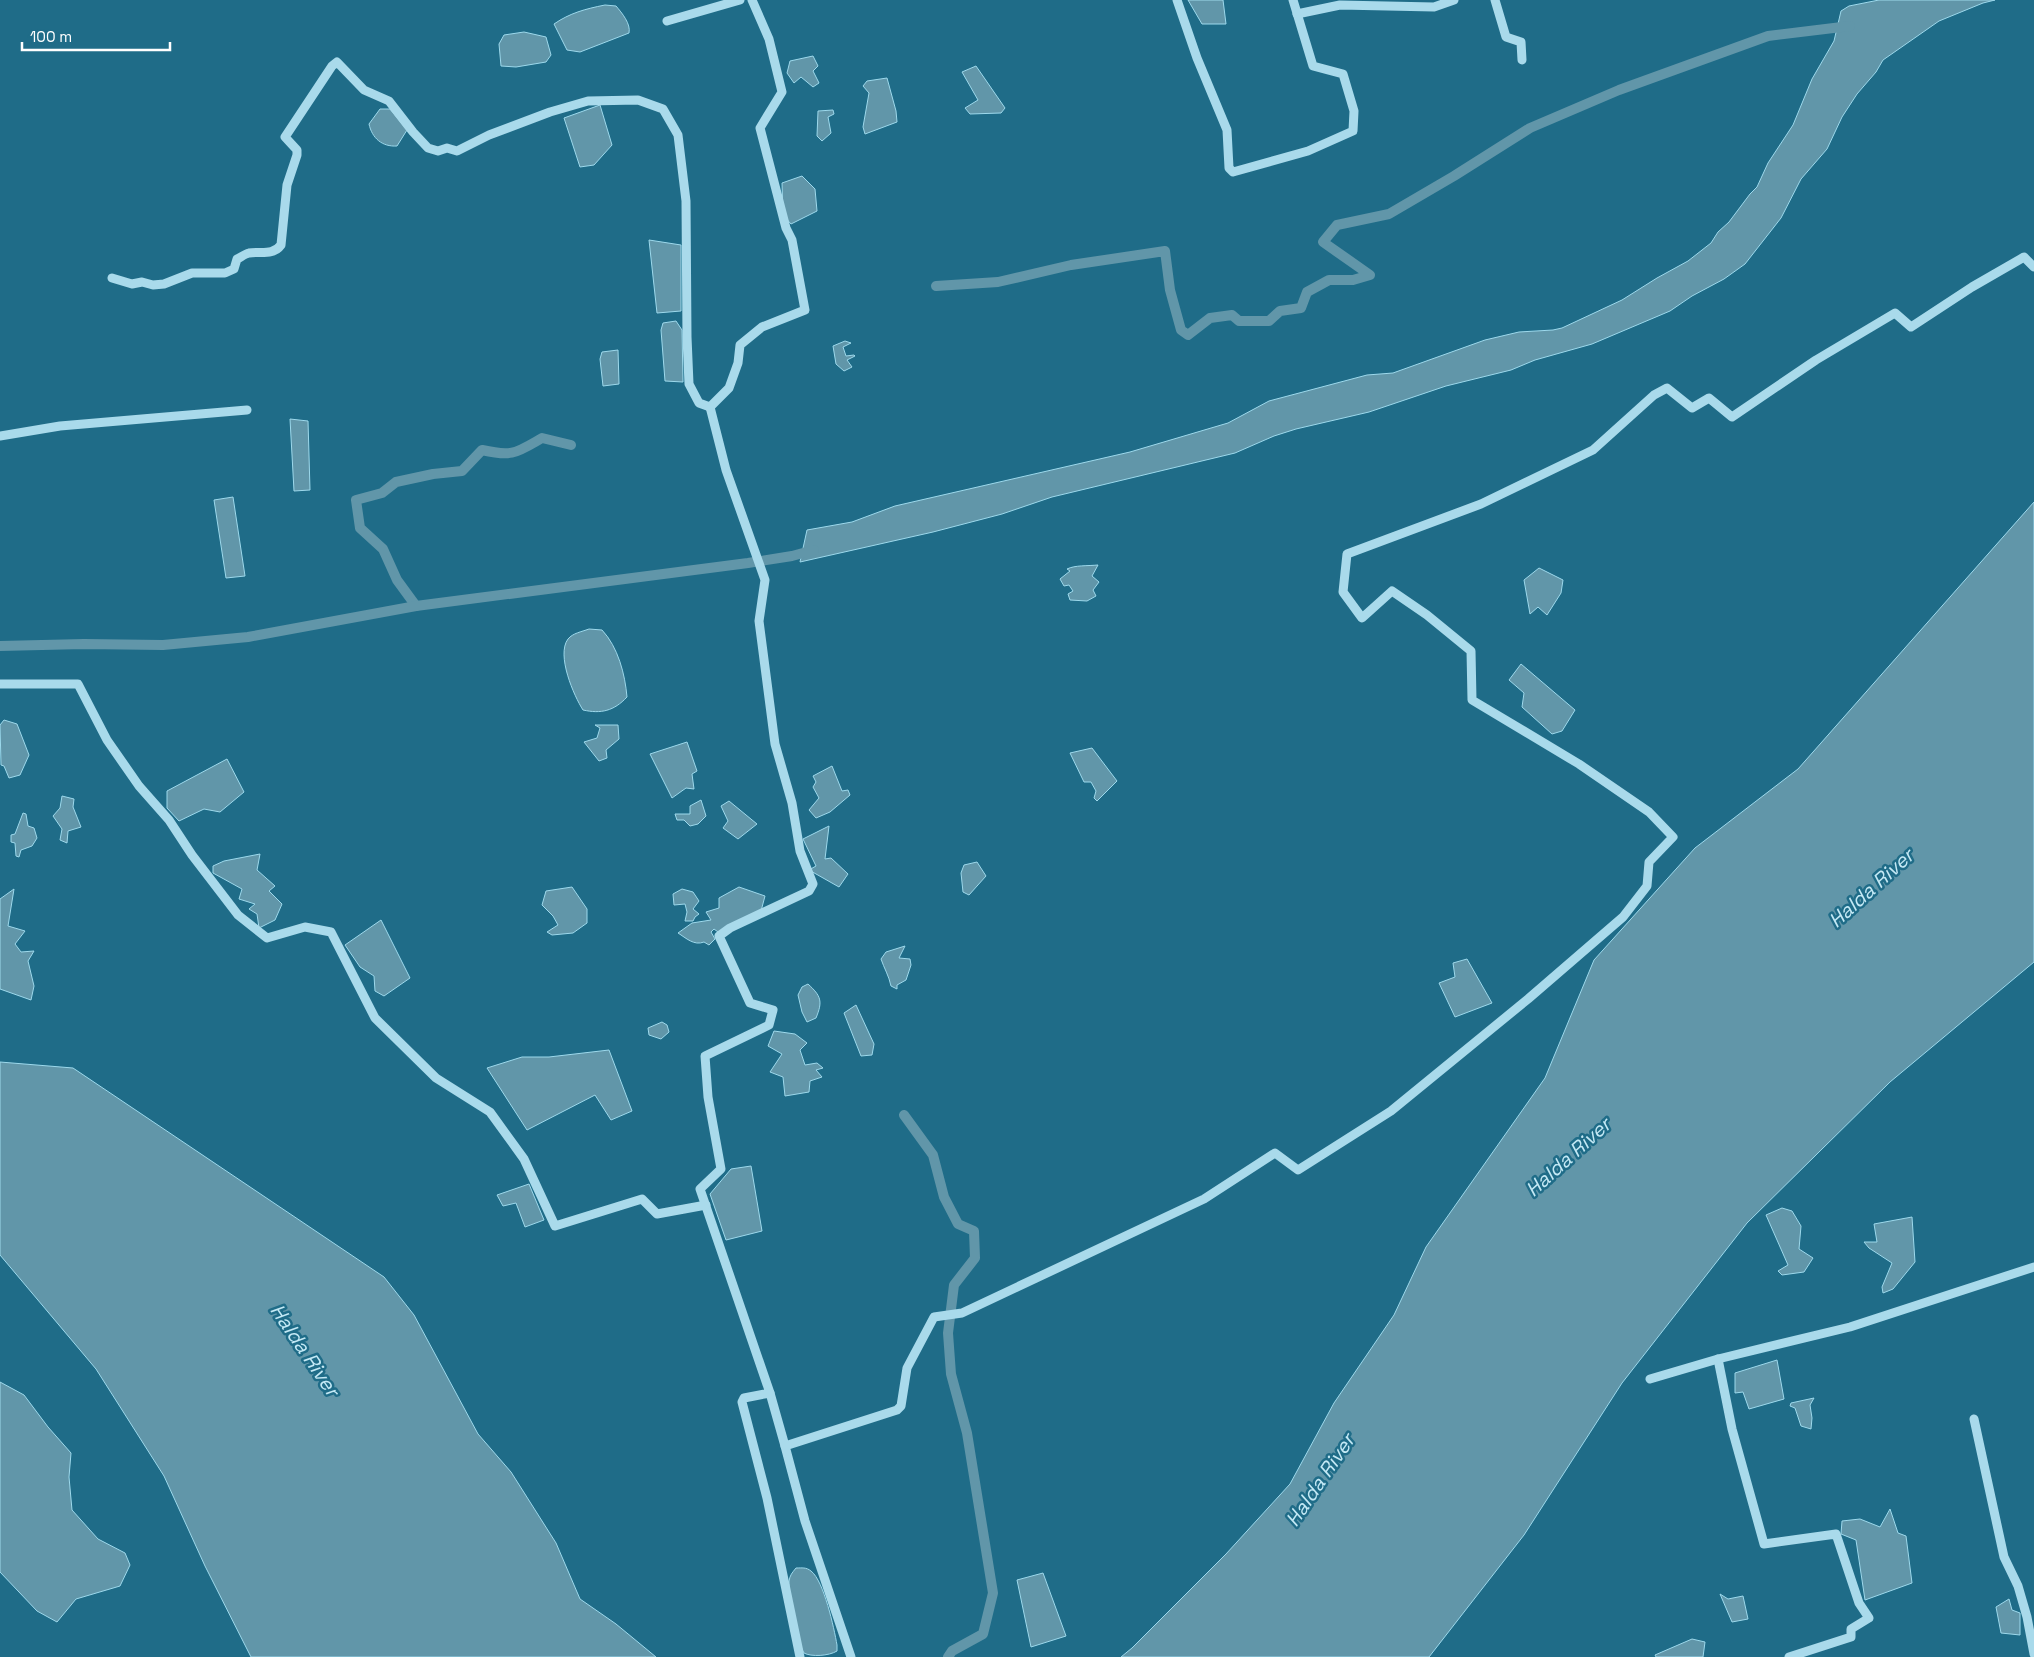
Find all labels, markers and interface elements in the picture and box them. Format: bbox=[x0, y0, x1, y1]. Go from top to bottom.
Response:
scale bar bbox=[22, 20, 170, 52]
text: 100 m bbox=[30, 27, 72, 46]
water label: Halda River bbox=[1823, 841, 1921, 933]
water label: Halda River bbox=[1520, 1110, 1618, 1202]
water label: Halda River bbox=[264, 1299, 347, 1403]
water label: Halda River bbox=[1279, 1427, 1362, 1531]

